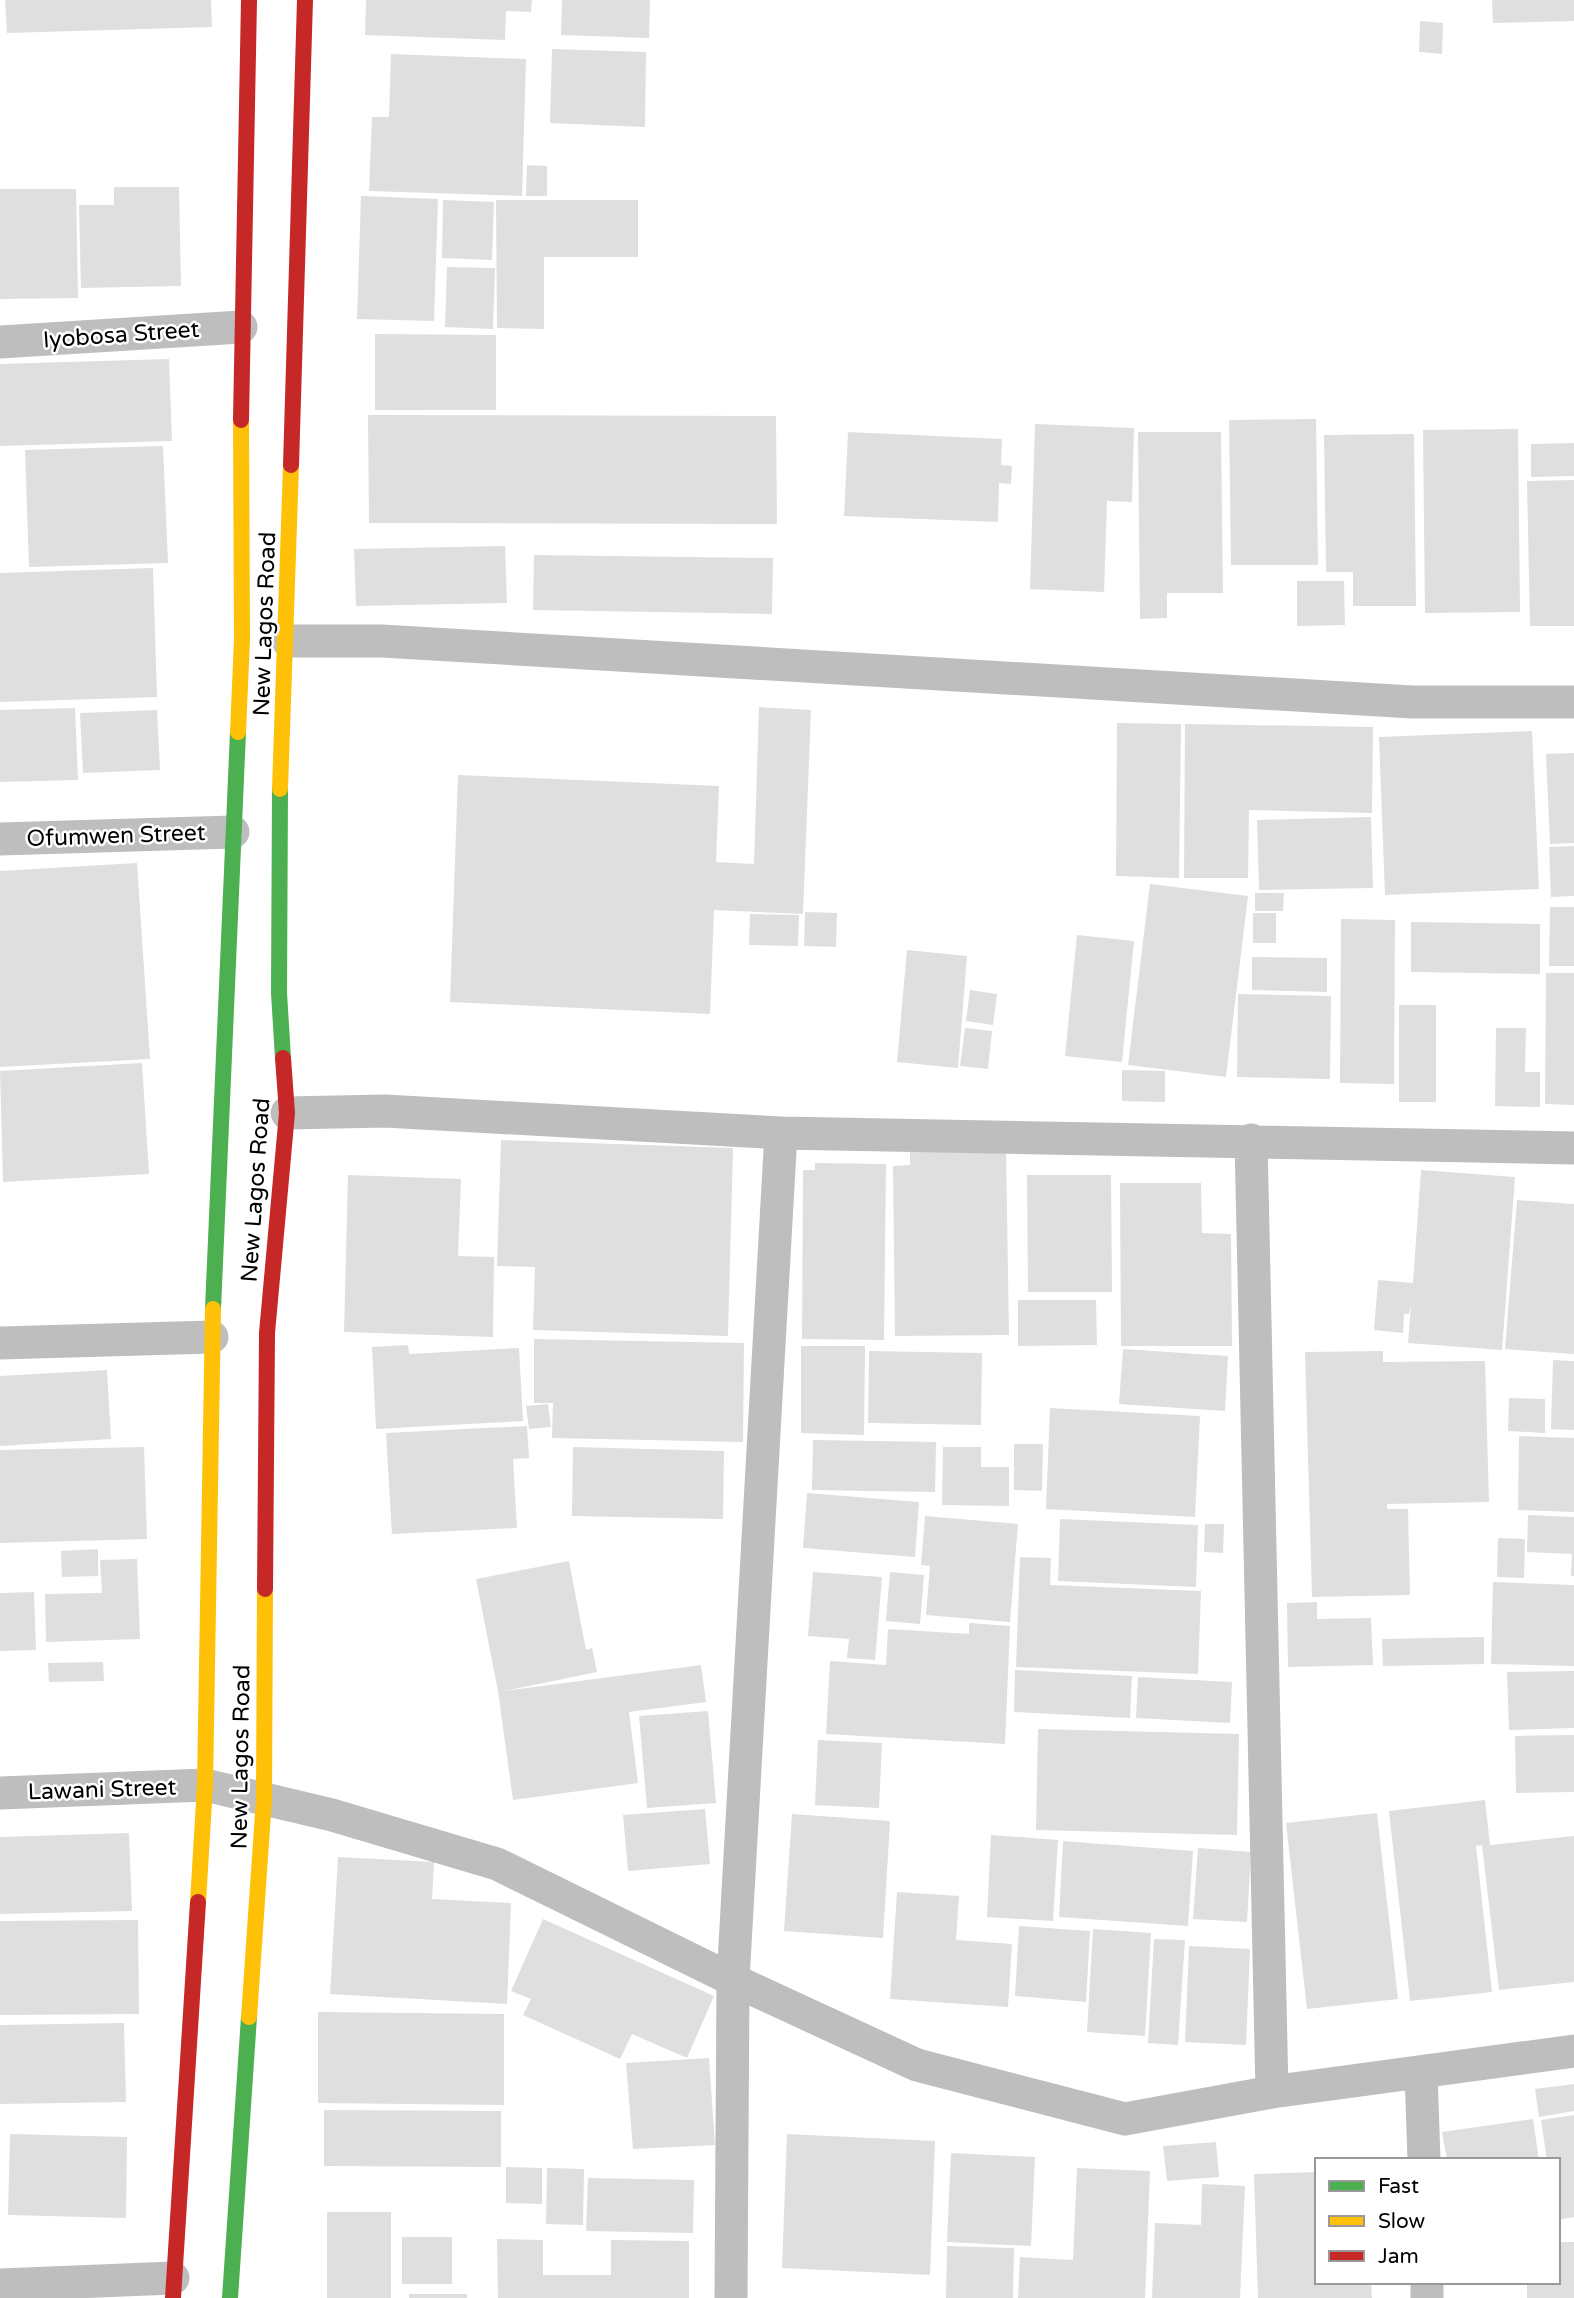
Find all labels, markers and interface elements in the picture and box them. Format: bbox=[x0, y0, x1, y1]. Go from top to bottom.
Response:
street label: Iyobosa Street bbox=[42, 316, 200, 354]
street label: New Lagos Road bbox=[248, 531, 282, 717]
street label: Ofumwen Street bbox=[26, 819, 206, 853]
street label: New Lagos Road bbox=[236, 1097, 276, 1283]
street label: New Lagos Road bbox=[225, 1664, 257, 1850]
street label: Lawani Street bbox=[27, 1773, 177, 1807]
legend bbox=[1315, 2158, 1560, 2284]
text: Fast bbox=[1378, 2174, 1419, 2199]
text: Slow bbox=[1378, 2209, 1426, 2234]
text: Jam bbox=[1378, 2244, 1419, 2269]

